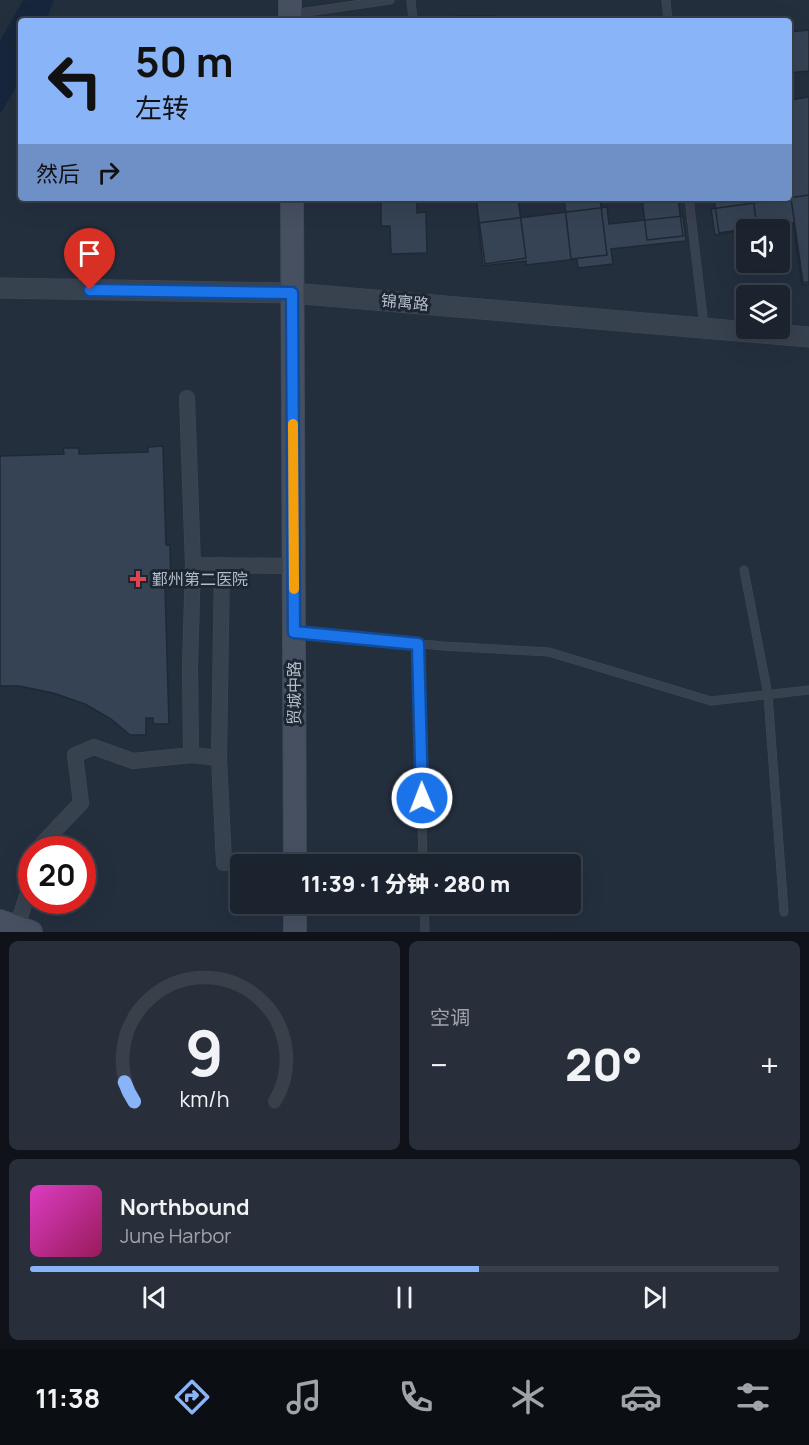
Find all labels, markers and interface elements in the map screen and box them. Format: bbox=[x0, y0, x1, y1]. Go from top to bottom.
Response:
text: 50 m bbox=[135, 32, 233, 90]
icon: left bbox=[36, 42, 114, 120]
text: 左转 bbox=[135, 89, 189, 126]
icon: right bbox=[92, 156, 125, 189]
text: 然后 bbox=[36, 159, 80, 189]
map controls bbox=[736, 219, 790, 339]
button: sound bbox=[736, 219, 790, 273]
pin bbox=[64, 228, 115, 290]
icon: arrive bbox=[73, 237, 106, 270]
button: layers bbox=[736, 285, 790, 339]
street label: 锦寓路 bbox=[380, 289, 430, 315]
place label: 鄞州第二医院 bbox=[152, 568, 248, 590]
marker: 鄞州第二医院 bbox=[129, 570, 147, 588]
street label: 贸城中路 bbox=[283, 661, 305, 725]
position arrow bbox=[390, 766, 454, 830]
speed limit sign: 20 bbox=[18, 836, 96, 914]
text: 11:39 · 1 分钟 · 280 m bbox=[301, 869, 510, 899]
text: 空调 bbox=[430, 1004, 470, 1031]
text: 9 bbox=[185, 1009, 224, 1095]
text: 20° bbox=[565, 1033, 643, 1095]
text: − bbox=[430, 1042, 448, 1087]
text: + bbox=[760, 1042, 779, 1087]
text: km/h bbox=[180, 1085, 229, 1114]
text: Northbound bbox=[120, 1192, 250, 1222]
text: June Harbor bbox=[120, 1222, 232, 1249]
icon: previous bbox=[138, 1281, 171, 1314]
icon: pause bbox=[388, 1281, 421, 1314]
icon: next bbox=[638, 1281, 671, 1314]
icon: directions bbox=[171, 1376, 213, 1418]
icon: music bbox=[283, 1376, 325, 1418]
icon: phone bbox=[395, 1376, 437, 1418]
icon: climate bbox=[507, 1376, 549, 1418]
icon: car bbox=[620, 1376, 662, 1418]
icon: filters bbox=[732, 1376, 774, 1418]
text: 11:38 bbox=[35, 1379, 100, 1416]

